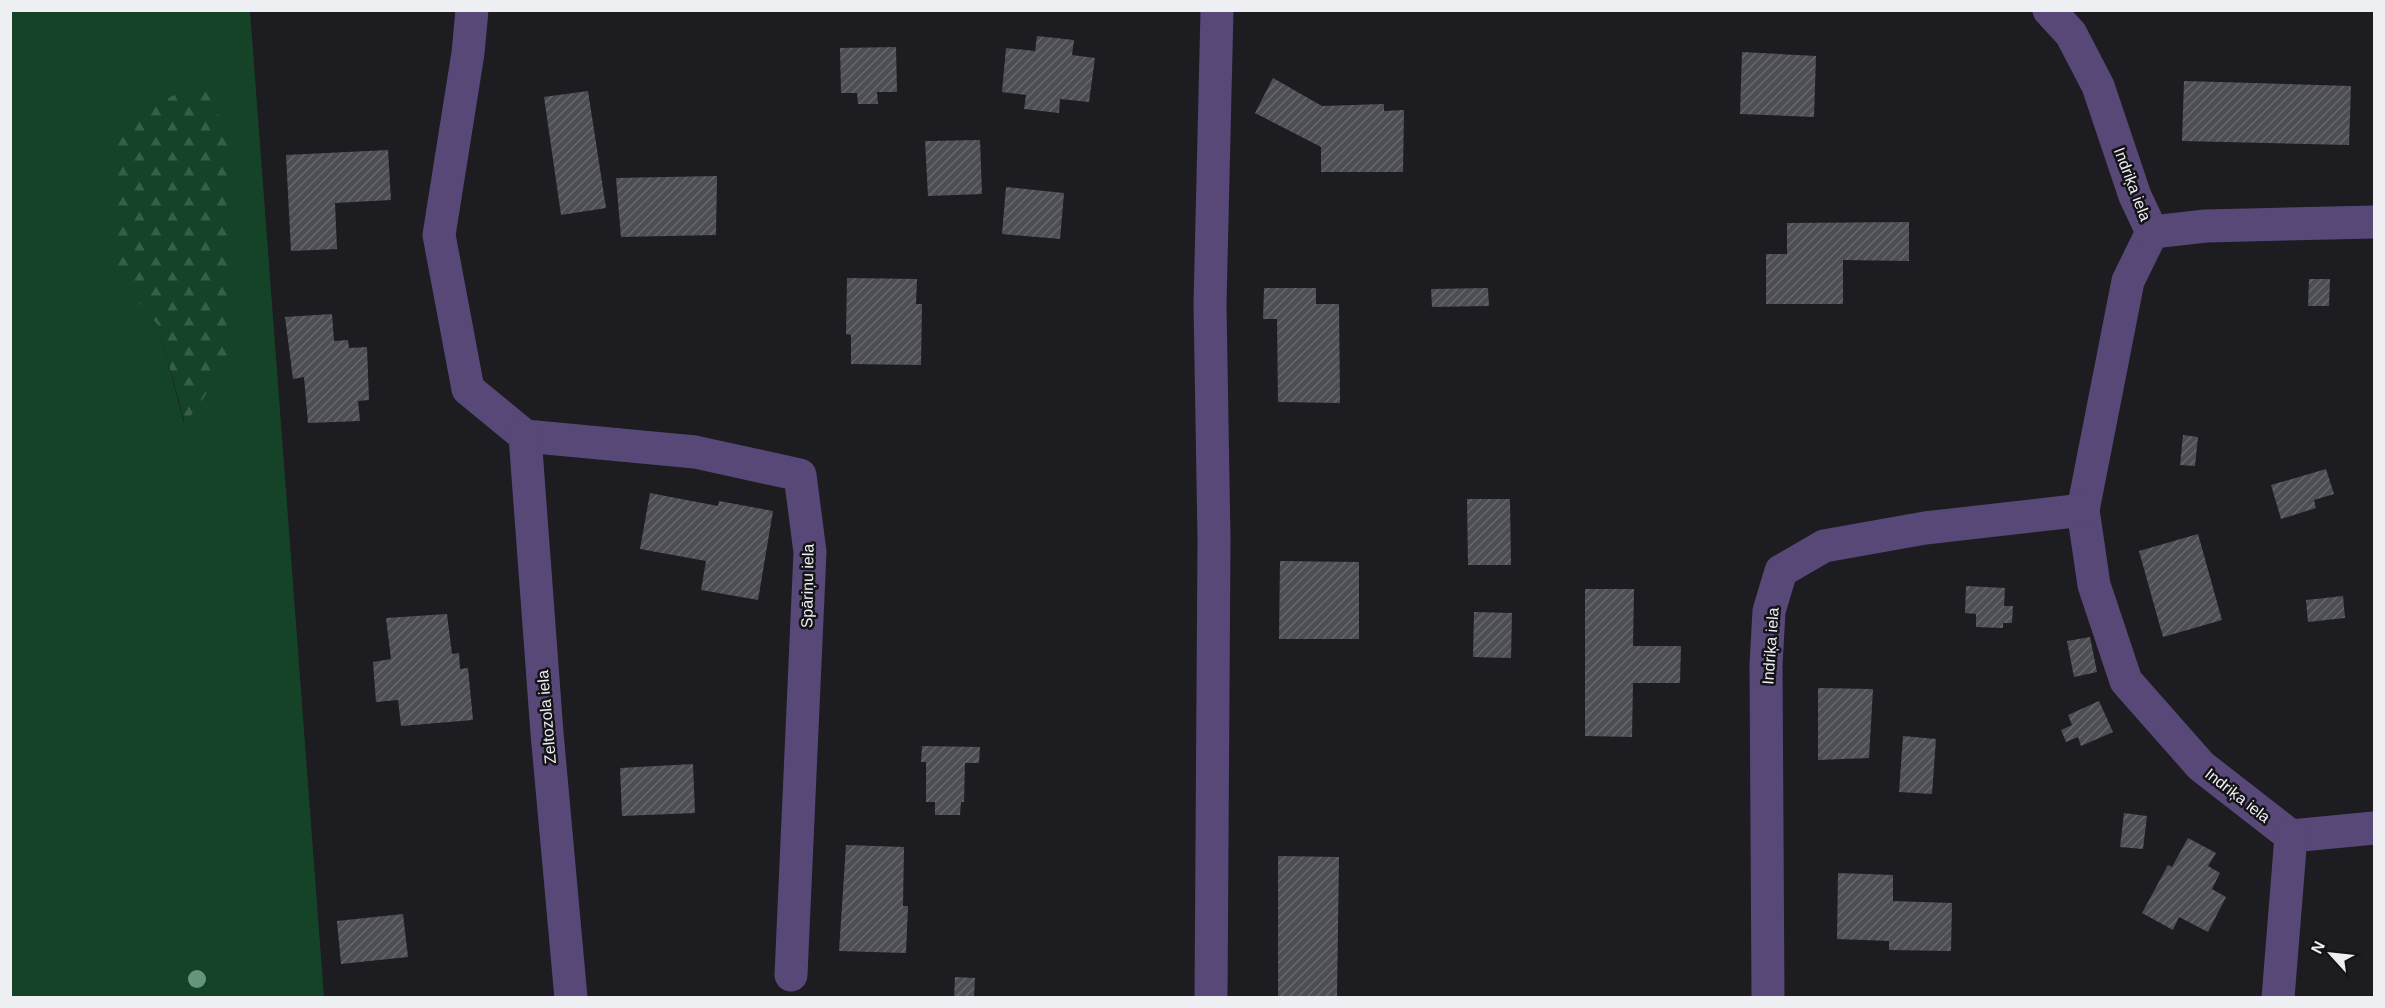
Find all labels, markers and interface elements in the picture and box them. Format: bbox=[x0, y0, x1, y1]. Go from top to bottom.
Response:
street label: Indriķa iela bbox=[2111, 145, 2154, 223]
street label: Spāriņu iela bbox=[798, 544, 817, 628]
street label: Indriķa iela bbox=[1759, 607, 1782, 685]
street label: Zeltozola iela bbox=[534, 669, 559, 765]
street label: Indriķa iela bbox=[2202, 765, 2273, 826]
north arrow bbox=[2301, 924, 2361, 984]
text: N bbox=[2308, 938, 2328, 956]

